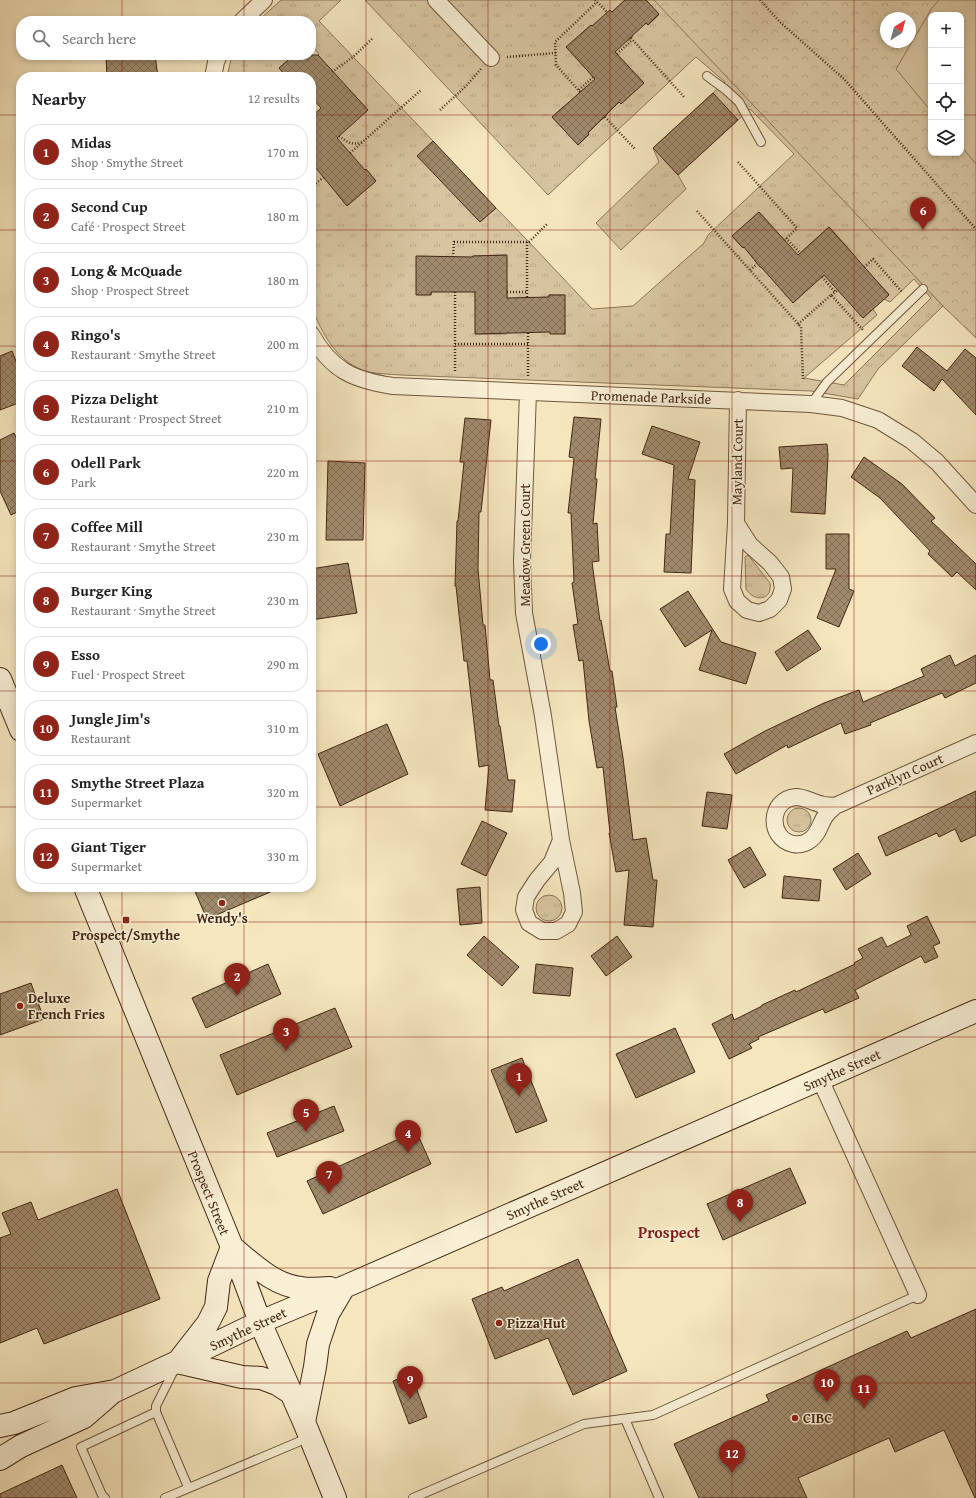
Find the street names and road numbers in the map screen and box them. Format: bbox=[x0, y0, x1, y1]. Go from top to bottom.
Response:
street label: Promenade Parkside bbox=[590, 385, 712, 409]
street label: Mayland Court bbox=[726, 418, 748, 506]
street label: Meadow Green Court bbox=[515, 483, 535, 607]
street label: Parklyn Court bbox=[864, 748, 947, 800]
street label: Smythe Street bbox=[800, 1044, 884, 1096]
street label: Prospect Street bbox=[183, 1148, 235, 1238]
street label: Smythe Street bbox=[503, 1173, 587, 1225]
street label: Smythe Street bbox=[206, 1302, 290, 1356]

